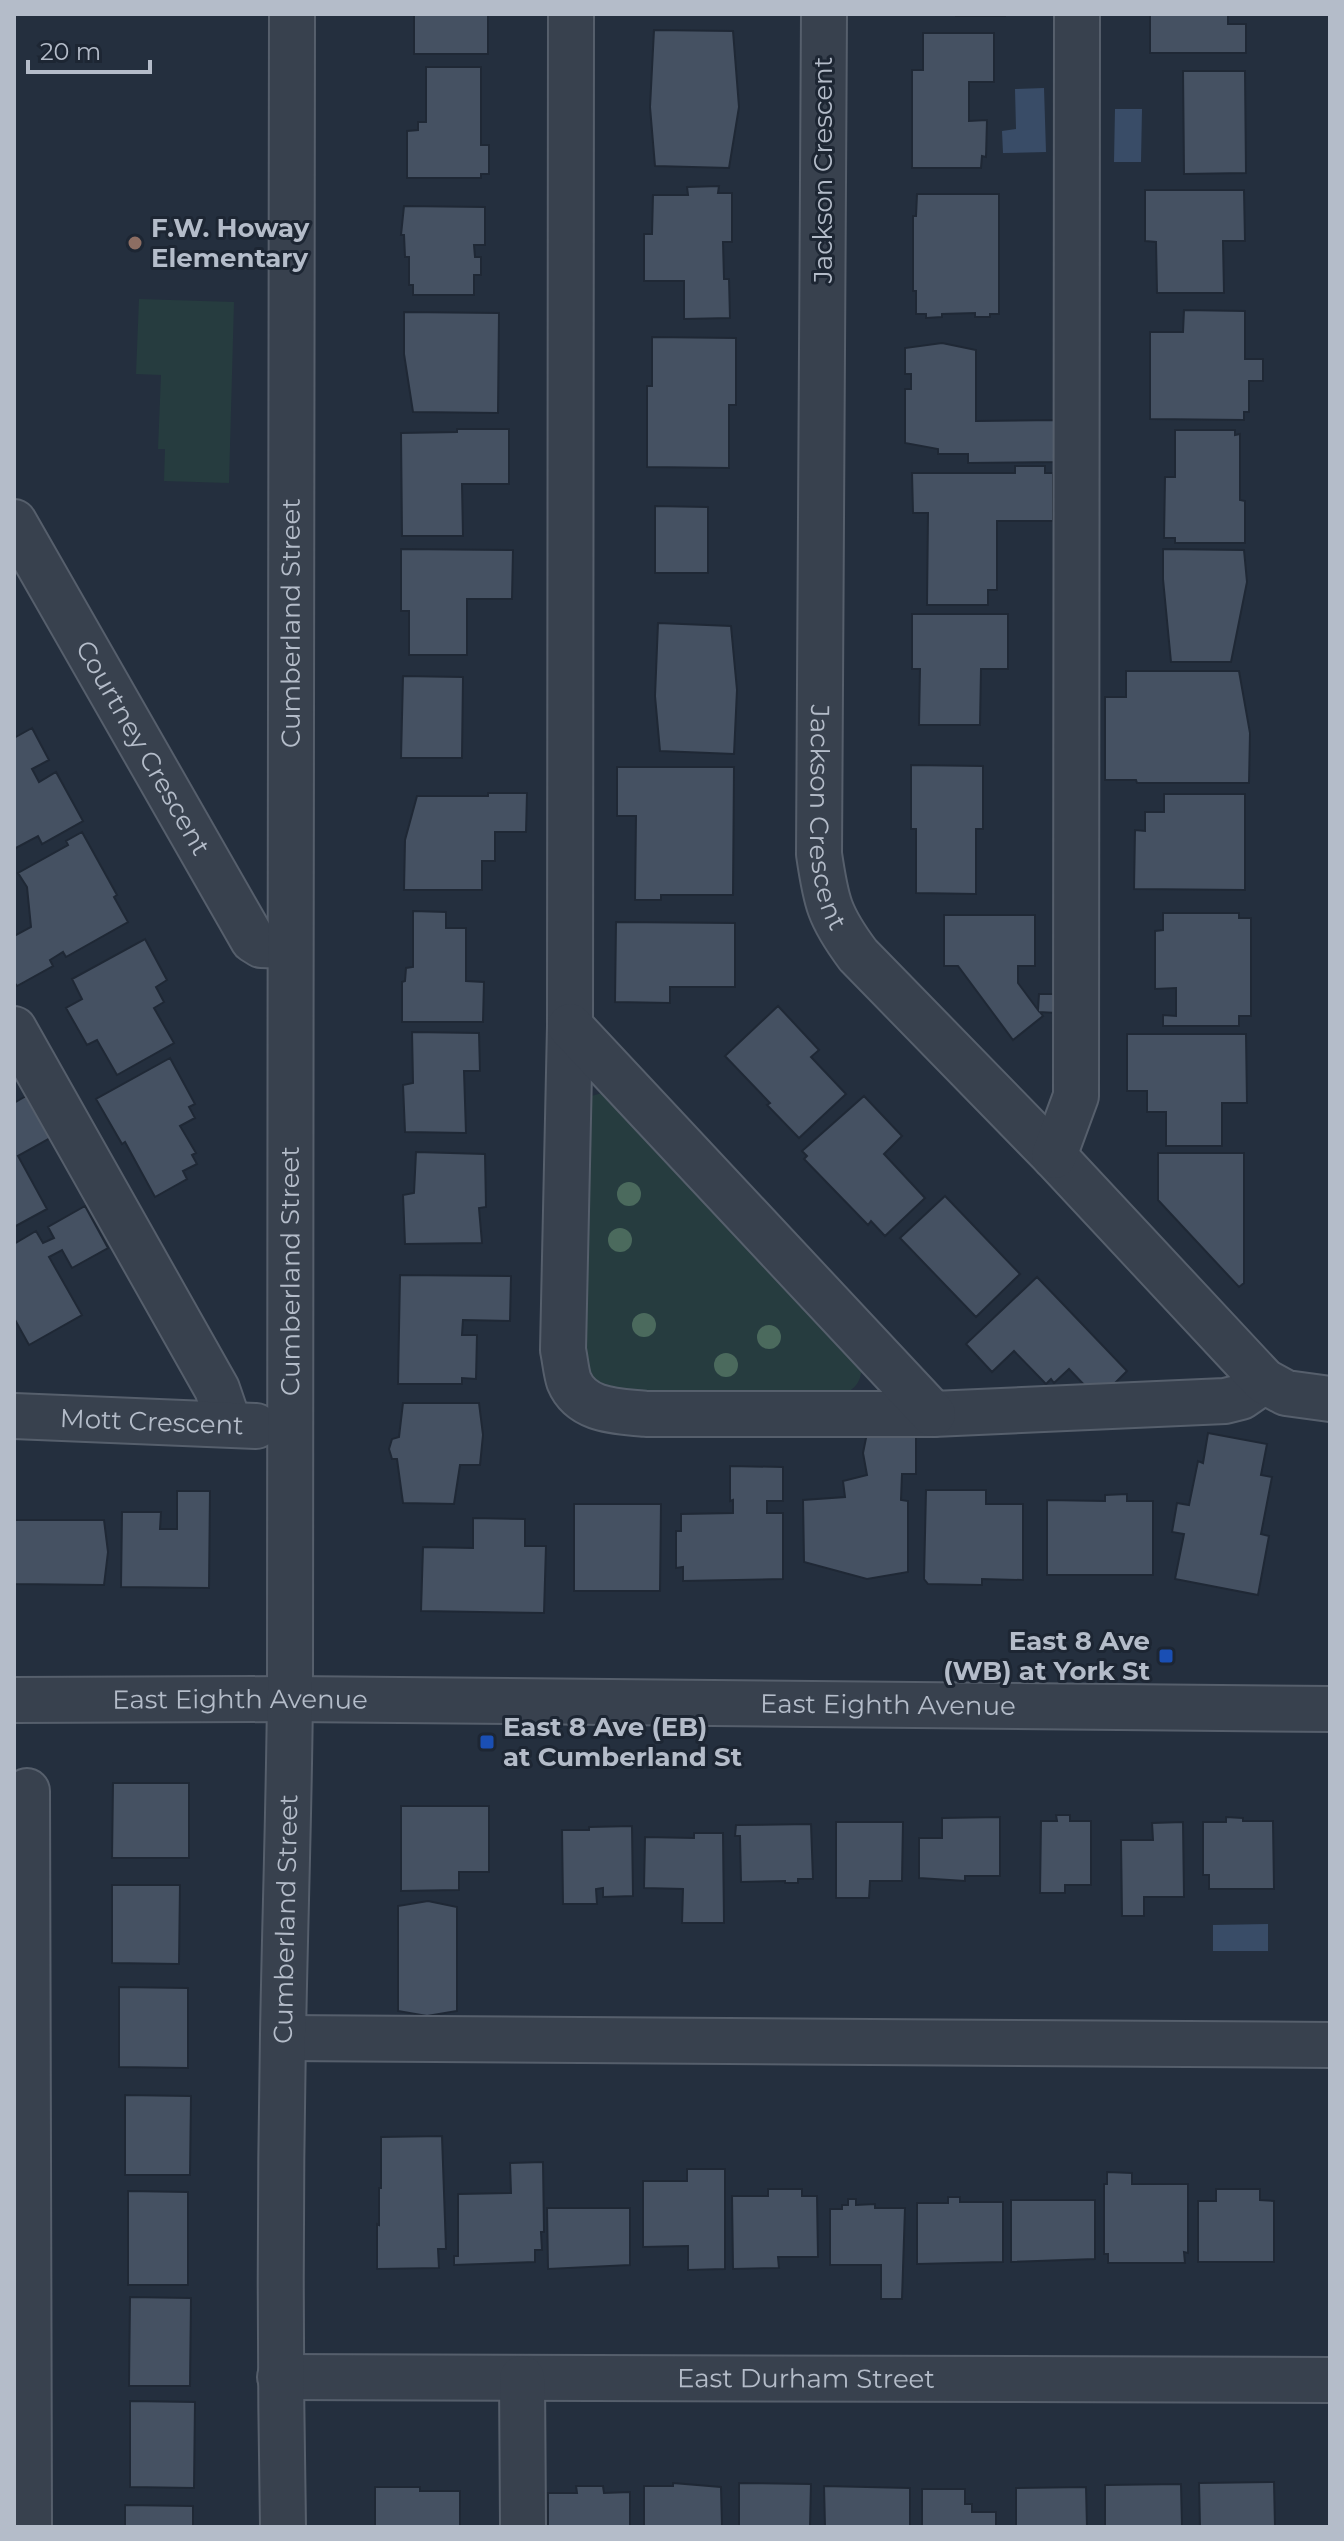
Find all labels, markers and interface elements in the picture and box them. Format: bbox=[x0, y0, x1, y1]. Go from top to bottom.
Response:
scale bar bbox=[28, 24, 150, 74]
text: 20 m bbox=[40, 37, 101, 66]
street label: Jackson Crescent bbox=[807, 57, 839, 284]
place label: F.W. Howay Elementary bbox=[151, 212, 310, 274]
marker: F.W. Howay Elementary bbox=[126, 234, 144, 252]
street label: Cumberland Street bbox=[275, 498, 307, 748]
street label: Courtney Crescent bbox=[69, 635, 217, 861]
street label: Jackson Crescent bbox=[803, 704, 854, 935]
street label: Cumberland Street bbox=[274, 1146, 307, 1396]
street label: Mott Crescent bbox=[59, 1402, 244, 1441]
place label: East 8 Ave (WB) at York St bbox=[943, 1625, 1150, 1687]
marker: East 8 Ave (WB) at York St bbox=[1157, 1647, 1175, 1665]
street label: East Eighth Avenue bbox=[112, 1683, 368, 1716]
street label: East Eighth Avenue bbox=[760, 1688, 1016, 1722]
place label: East 8 Ave (EB) at Cumberland St bbox=[503, 1711, 742, 1773]
marker: East 8 Ave (EB) at Cumberland St bbox=[478, 1733, 496, 1751]
street label: Cumberland Street bbox=[267, 1794, 304, 2044]
street label: East Durham Street bbox=[677, 2362, 935, 2395]

